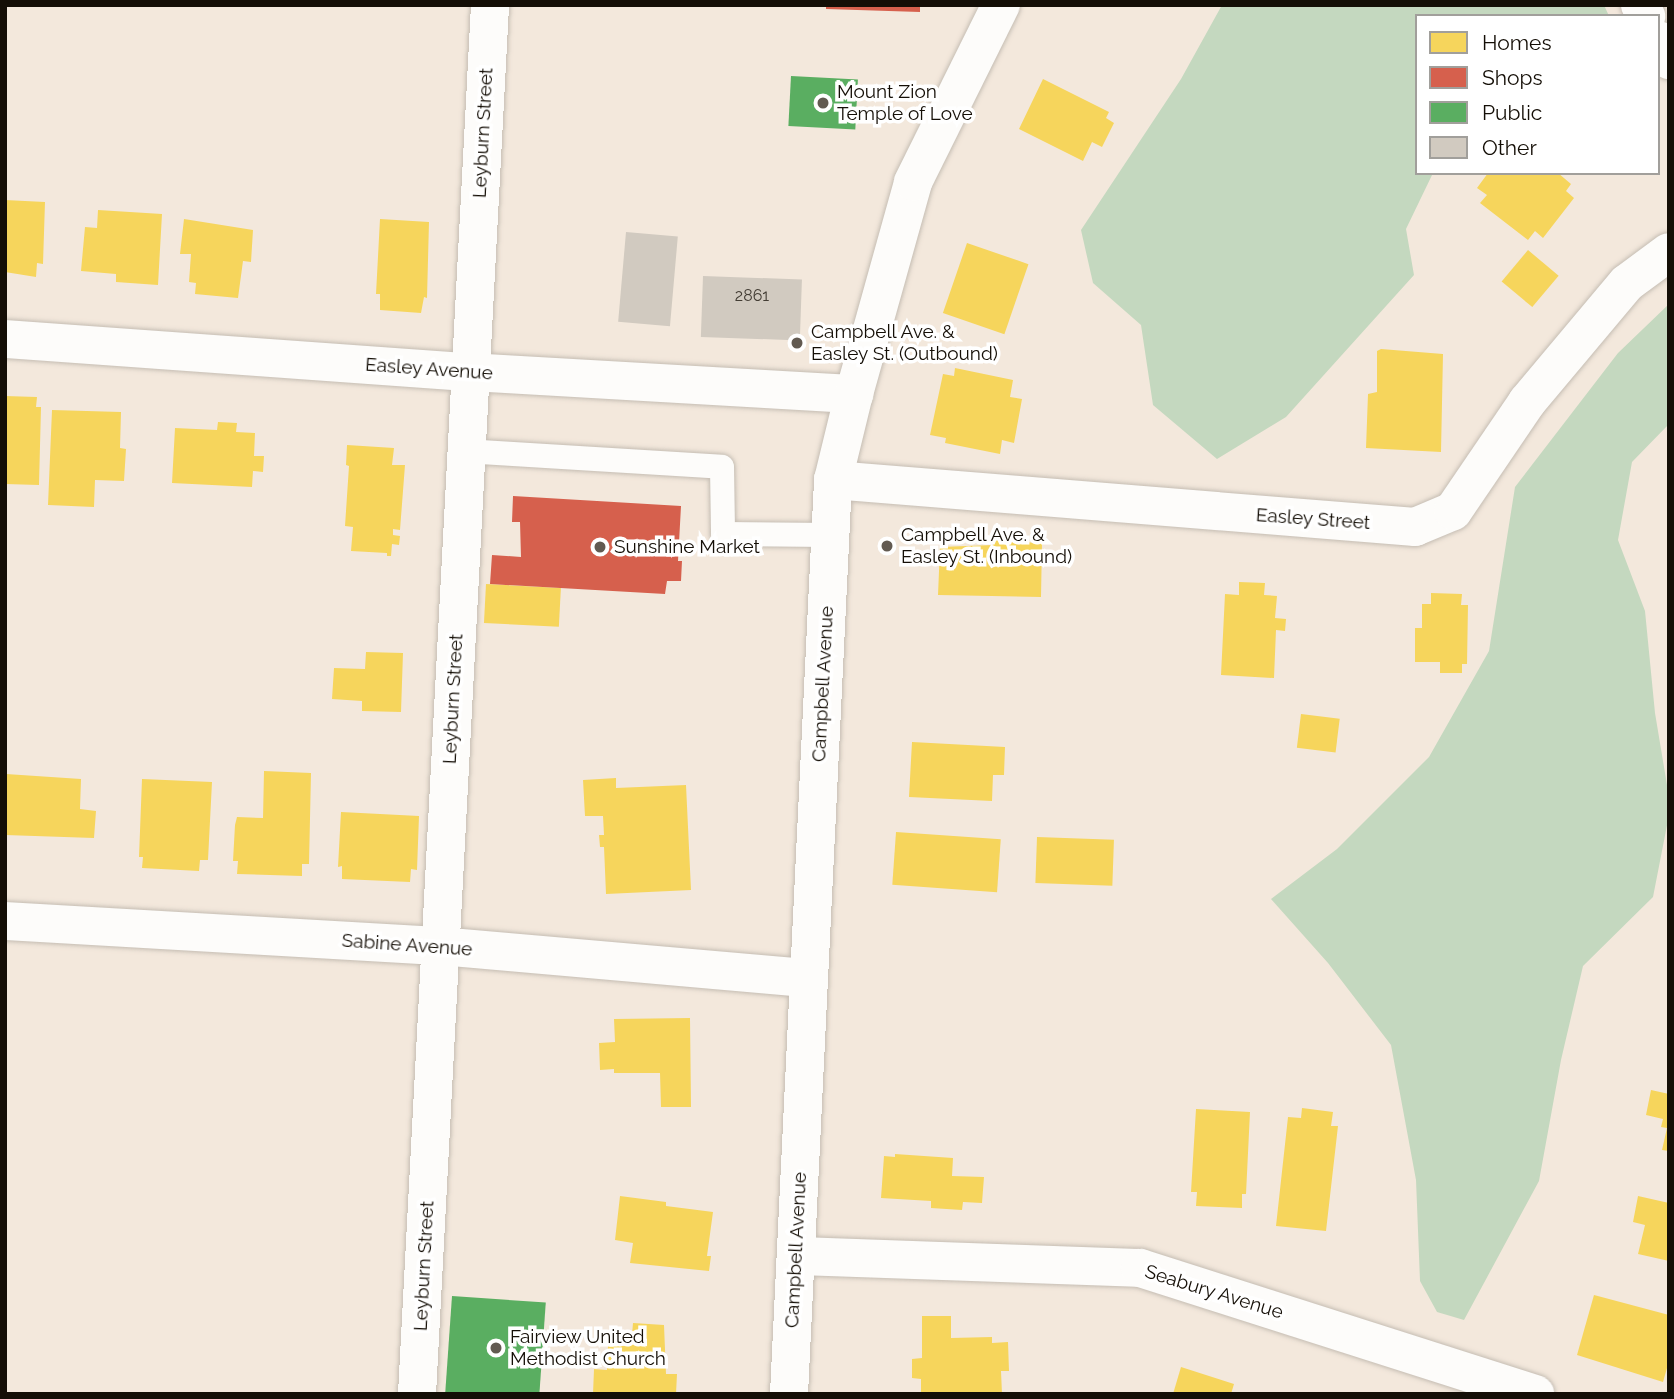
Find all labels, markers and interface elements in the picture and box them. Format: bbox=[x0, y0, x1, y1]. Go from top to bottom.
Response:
legend bbox=[1415, 14, 1660, 175]
text: Homes bbox=[1482, 30, 1552, 55]
text: Shops bbox=[1482, 65, 1543, 90]
street label: Leyburn Street bbox=[468, 67, 498, 199]
place label: Mount Zion Temple of Love bbox=[837, 81, 973, 125]
marker: Mount Zion Temple of Love bbox=[815, 95, 831, 111]
text: Public bbox=[1482, 100, 1542, 125]
text: Other bbox=[1482, 135, 1537, 160]
house number: 2861 bbox=[735, 286, 769, 306]
place label: Campbell Ave. & Easley St. (Outbound) bbox=[811, 321, 998, 365]
marker: Campbell Ave. & Easley St. (Outbound) bbox=[789, 335, 805, 351]
street label: Easley Avenue bbox=[364, 353, 494, 385]
street label: Easley Street bbox=[1255, 504, 1371, 534]
place label: Campbell Ave. & Easley St. (Inbound) bbox=[901, 524, 1073, 568]
place label: Sunshine Market bbox=[614, 536, 760, 558]
marker: Campbell Ave. & Easley St. (Inbound) bbox=[879, 538, 895, 554]
marker: Sunshine Market bbox=[592, 539, 608, 555]
street label: Campbell Avenue bbox=[807, 605, 839, 763]
street label: Leyburn Street bbox=[438, 633, 468, 765]
street label: Sabine Avenue bbox=[341, 929, 473, 961]
street label: Campbell Avenue bbox=[780, 1171, 812, 1329]
street label: Leyburn Street bbox=[409, 1200, 439, 1332]
street label: Seabury Avenue bbox=[1142, 1260, 1286, 1324]
place label: Fairview United Methodist Church bbox=[510, 1326, 666, 1370]
marker: Fairview United Methodist Church bbox=[488, 1340, 504, 1356]

